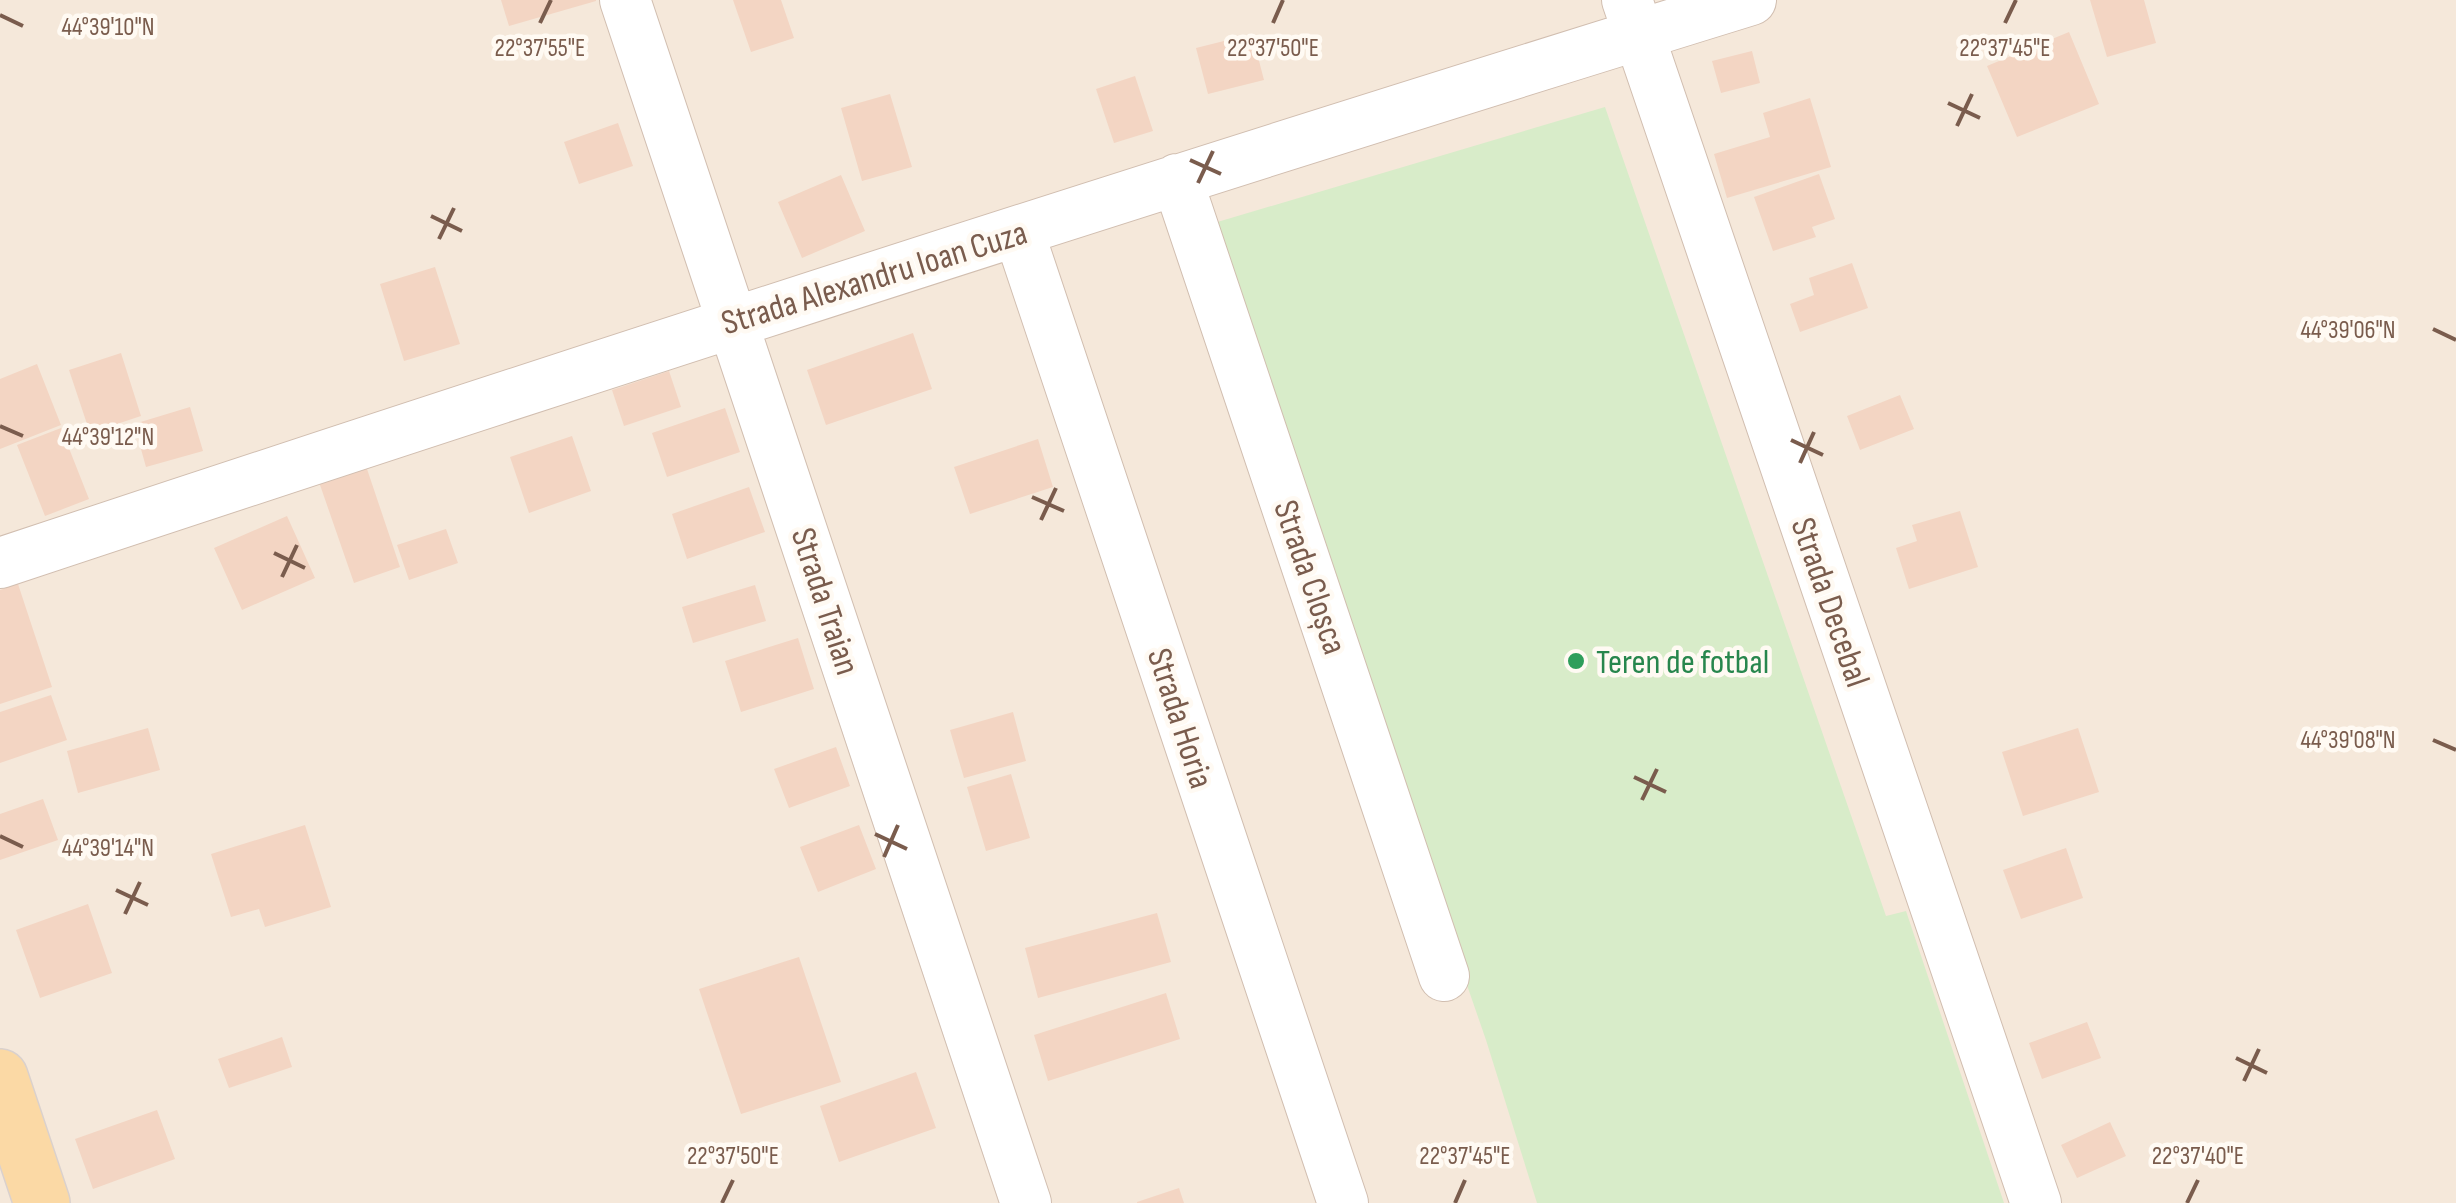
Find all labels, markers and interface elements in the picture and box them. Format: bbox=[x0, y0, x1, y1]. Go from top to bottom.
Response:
text: 44°39'10"N bbox=[62, 12, 154, 43]
text: 22°37'55"E bbox=[495, 33, 585, 64]
text: 22°37'50"E bbox=[1227, 33, 1319, 64]
text: 22°37'45"E bbox=[1959, 33, 2051, 64]
street label: Strada Alexandru Ioan Cuza bbox=[717, 212, 1032, 345]
text: 44°39'06"N bbox=[2300, 315, 2396, 346]
text: 44°39'12"N bbox=[62, 422, 154, 453]
street label: Strada Cloșca bbox=[1263, 495, 1356, 660]
street label: Strada Decebal bbox=[1781, 512, 1879, 693]
street label: Strada Traian bbox=[781, 523, 868, 680]
place label: Teren de fotbal bbox=[1596, 641, 1769, 684]
street label: Strada Horia bbox=[1137, 643, 1222, 794]
marker: Teren de fotbal bbox=[1565, 650, 1587, 672]
text: 44°39'08"N bbox=[2301, 725, 2395, 756]
text: 44°39'14"N bbox=[62, 833, 154, 864]
text: 22°37'50"E bbox=[687, 1141, 779, 1172]
text: 22°37'45"E bbox=[1419, 1141, 1511, 1172]
text: 22°37'40"E bbox=[2152, 1141, 2244, 1172]

